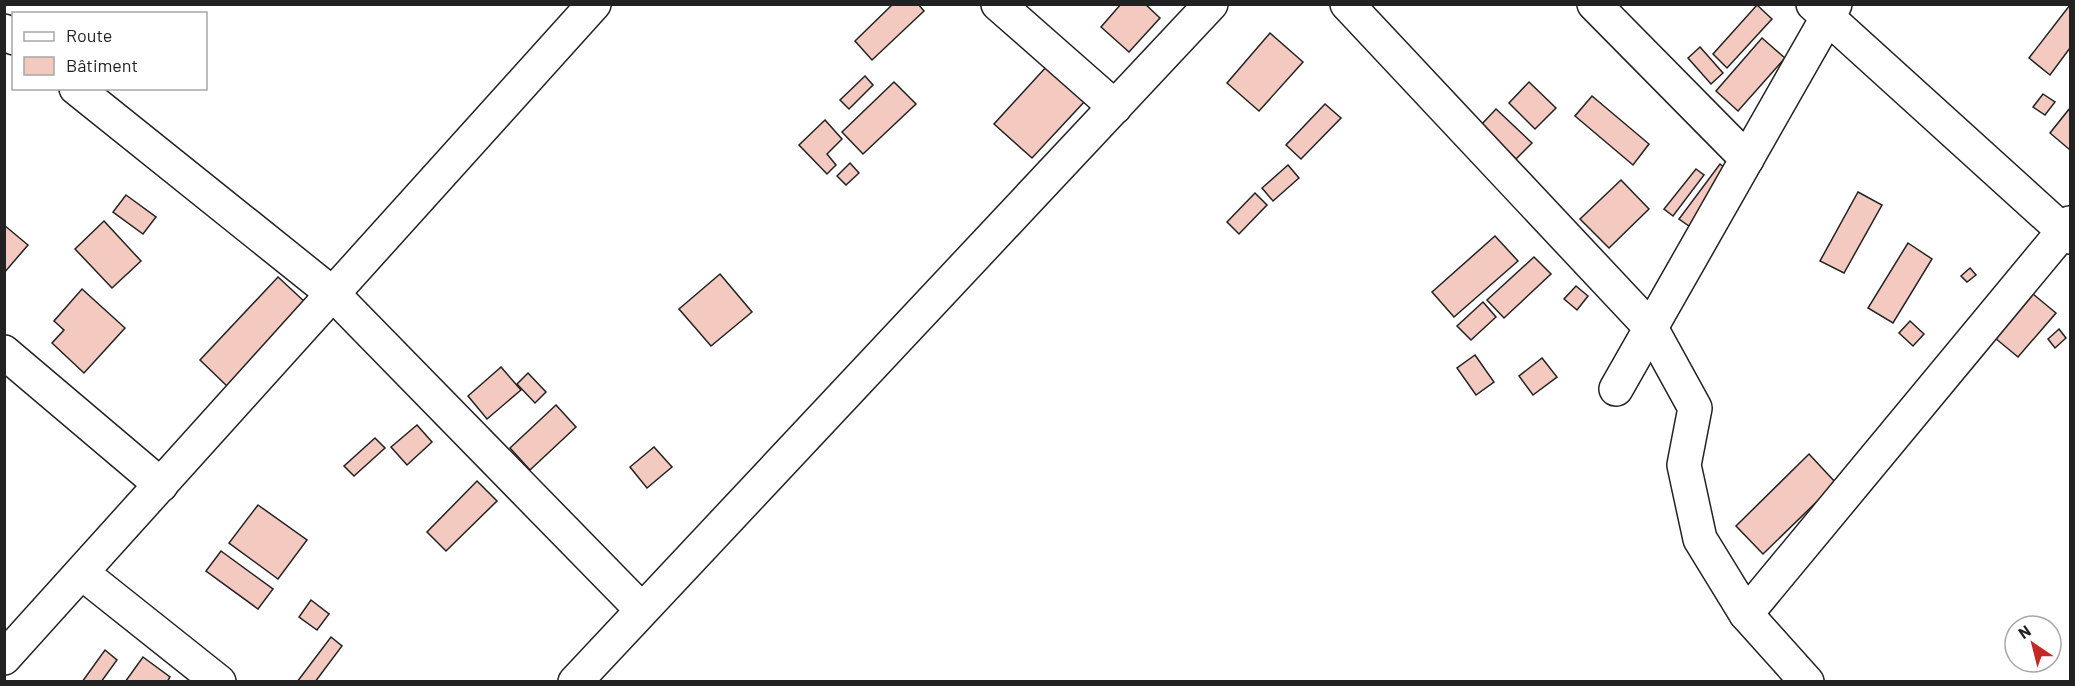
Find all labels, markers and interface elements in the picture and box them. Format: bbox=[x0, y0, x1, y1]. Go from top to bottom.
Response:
legend bbox=[12, 12, 207, 90]
text: Route bbox=[66, 24, 112, 46]
text: Bâtiment bbox=[66, 54, 138, 76]
north arrow bbox=[2003, 614, 2063, 674]
text: N bbox=[2014, 620, 2034, 642]

